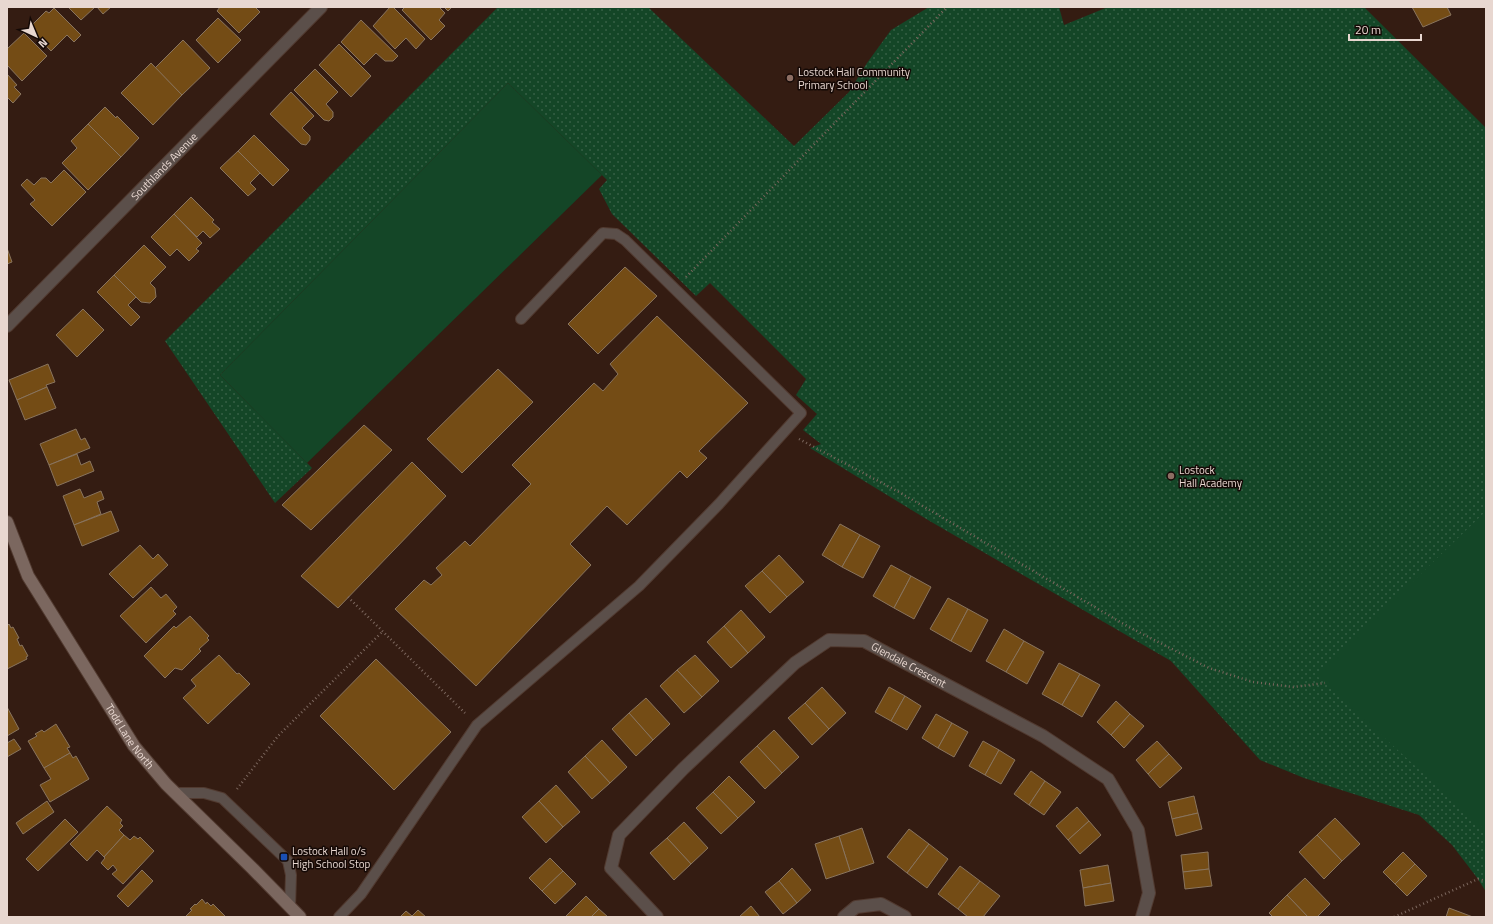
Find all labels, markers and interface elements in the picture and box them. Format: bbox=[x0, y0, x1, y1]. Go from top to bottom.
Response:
north arrow bbox=[16, 16, 56, 56]
scale bar bbox=[1349, 16, 1421, 42]
text: 20 m bbox=[1355, 20, 1381, 39]
text: N bbox=[35, 35, 51, 52]
place label: Lostock Hall Community Primary School bbox=[798, 64, 911, 93]
marker: Lostock Hall Community Primary School bbox=[785, 73, 795, 83]
street label: Southlands Avenue bbox=[127, 129, 201, 204]
place label: Lostock Hall Academy bbox=[1179, 462, 1243, 491]
marker: Lostock Hall Academy bbox=[1166, 471, 1176, 481]
street label: Glendale Crescent bbox=[868, 638, 949, 691]
street label: Todd Lane North bbox=[102, 701, 158, 772]
place label: Lostock Hall o/s High School Stop bbox=[292, 843, 371, 872]
marker: Lostock Hall o/s High School Stop bbox=[279, 852, 289, 862]

